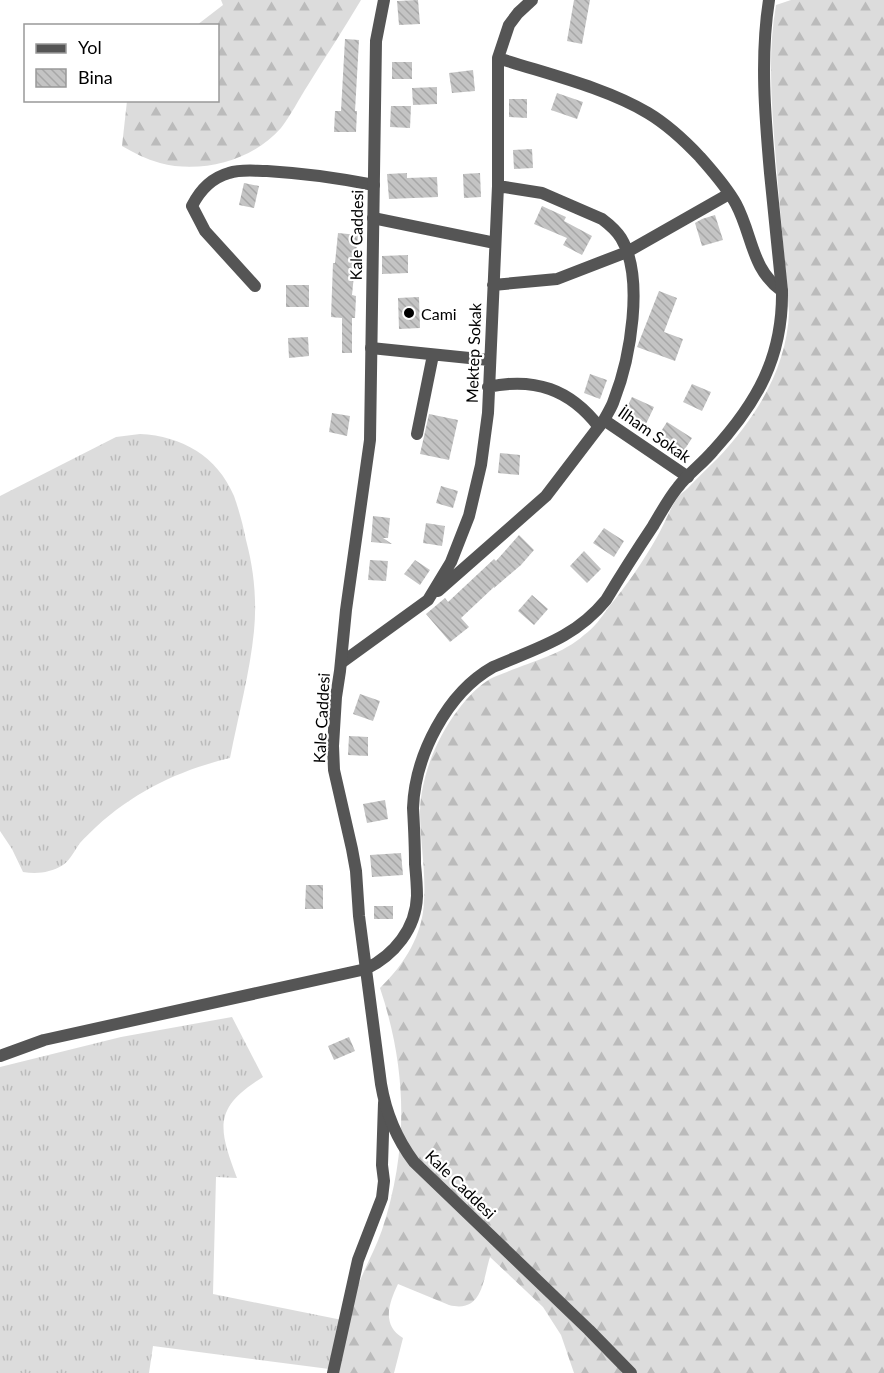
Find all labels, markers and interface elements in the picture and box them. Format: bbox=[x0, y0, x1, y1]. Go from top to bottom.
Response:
legend bbox=[24, 24, 219, 102]
text: Yol bbox=[78, 36, 102, 58]
text: Bina bbox=[78, 66, 113, 88]
street label: Kale Caddesi bbox=[346, 190, 366, 280]
street label: Mektep Sokak bbox=[462, 302, 484, 403]
place label: Cami bbox=[421, 304, 457, 323]
marker: Cami bbox=[402, 306, 416, 320]
street label: İlham Sokak bbox=[615, 402, 696, 466]
street label: Kale Caddesi bbox=[309, 672, 333, 764]
street label: Kale Caddesi bbox=[422, 1146, 500, 1222]

